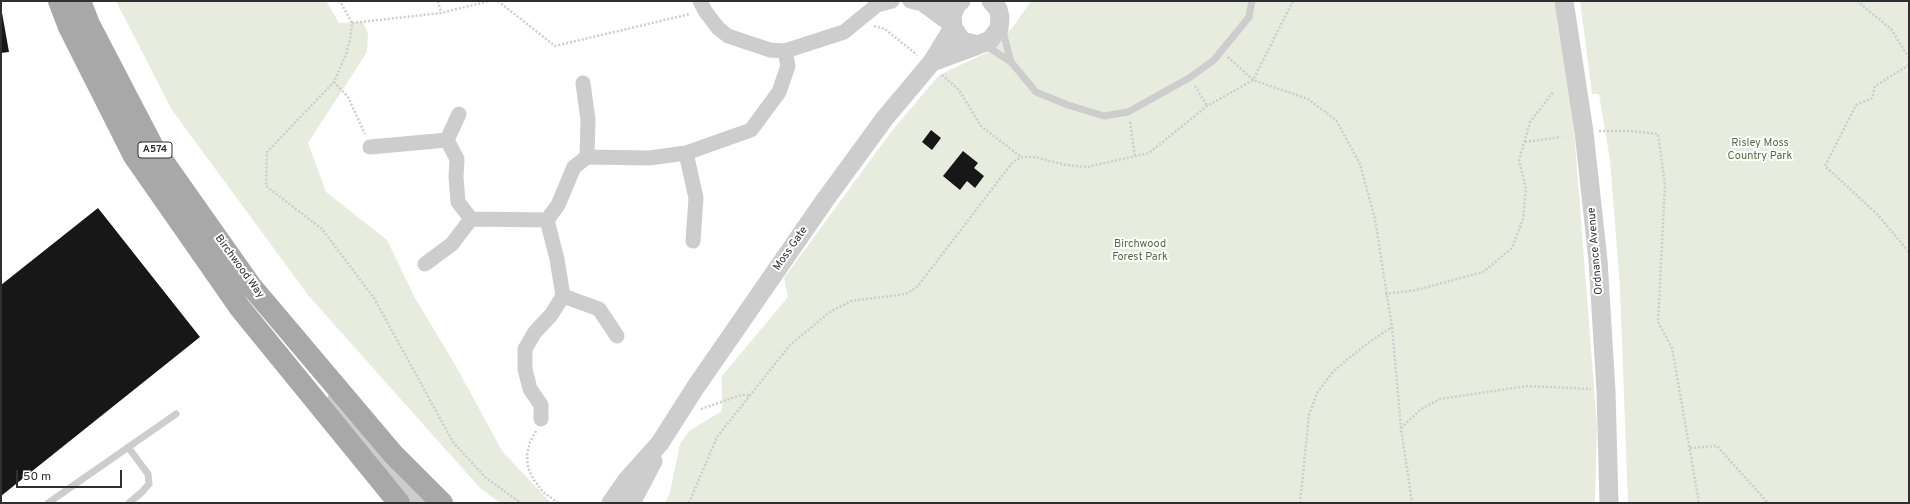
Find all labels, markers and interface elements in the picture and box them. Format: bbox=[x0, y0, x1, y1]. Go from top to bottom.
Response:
park label: Risley Moss Country Park bbox=[1728, 137, 1792, 163]
road number: A574 bbox=[138, 142, 172, 158]
street label: Ordnance Avenue bbox=[1586, 207, 1606, 295]
street label: Moss Gate bbox=[771, 224, 811, 274]
street label: Birchwood Way bbox=[212, 233, 266, 301]
park label: Birchwood Forest Park bbox=[1112, 238, 1168, 264]
scale bar bbox=[18, 462, 124, 488]
text: 50 m bbox=[23, 469, 51, 485]

